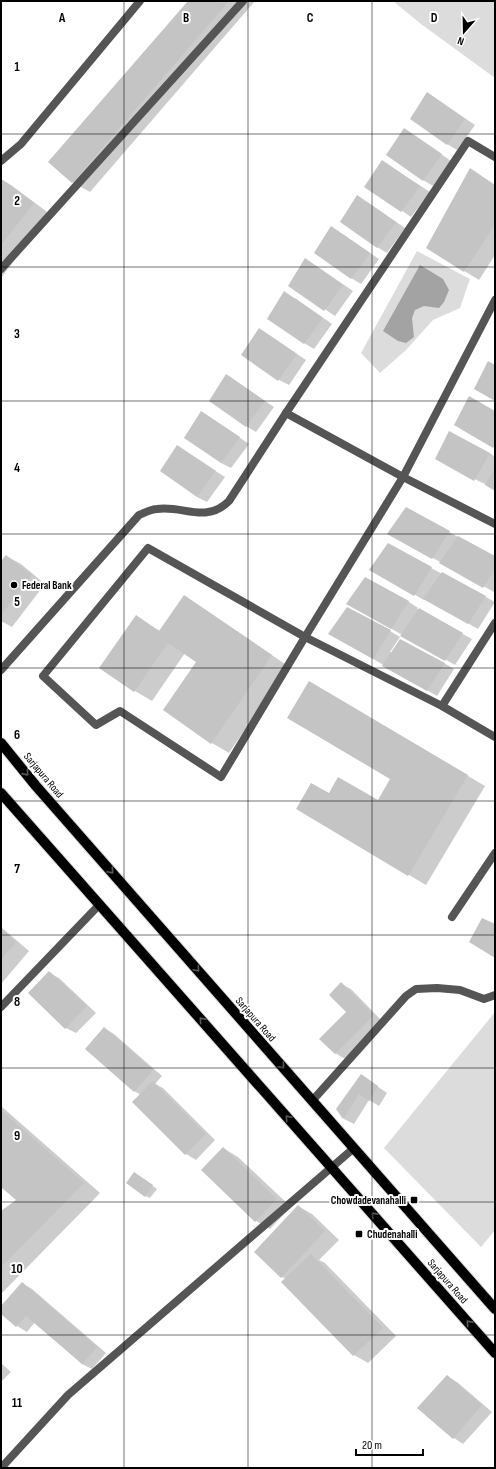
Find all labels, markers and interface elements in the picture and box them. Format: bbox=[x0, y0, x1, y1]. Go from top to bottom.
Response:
text: A bbox=[58, 10, 66, 26]
text: B bbox=[183, 10, 189, 26]
text: C bbox=[307, 10, 314, 26]
text: D bbox=[431, 10, 438, 26]
north arrow bbox=[444, 12, 484, 52]
text: N bbox=[456, 34, 466, 48]
text: 1 bbox=[14, 59, 20, 75]
text: 2 bbox=[14, 193, 20, 209]
text: 3 bbox=[14, 326, 20, 342]
text: 4 bbox=[14, 460, 20, 476]
place label: Federal Bank bbox=[22, 579, 72, 592]
marker: Federal Bank bbox=[9, 580, 19, 590]
text: 5 bbox=[14, 594, 20, 610]
text: 6 bbox=[14, 727, 20, 743]
street label: Sarjapura Road bbox=[21, 750, 66, 801]
one-way arrow bbox=[21, 768, 28, 775]
text: 7 bbox=[14, 861, 20, 877]
one-way arrow bbox=[106, 866, 114, 874]
one-way arrow bbox=[192, 964, 199, 971]
text: 8 bbox=[14, 994, 20, 1010]
street label: Sarjapura Road bbox=[233, 994, 279, 1045]
one-way arrow bbox=[200, 1017, 207, 1025]
one-way arrow bbox=[278, 1062, 285, 1069]
one-way arrow bbox=[286, 1115, 293, 1122]
text: 9 bbox=[14, 1128, 20, 1144]
place label: Chowdadevanahalli bbox=[331, 1194, 406, 1207]
marker: Chowdadevanahalli bbox=[409, 1195, 419, 1205]
one-way arrow bbox=[372, 1213, 379, 1220]
place label: Chudenahalli bbox=[367, 1228, 417, 1241]
marker: Chudenahalli bbox=[354, 1229, 364, 1239]
street label: Sarjapura Road bbox=[425, 1256, 471, 1307]
text: 10 bbox=[11, 1261, 23, 1277]
one-way arrow bbox=[467, 1321, 474, 1328]
text: 11 bbox=[12, 1395, 22, 1411]
scale bar bbox=[356, 1431, 423, 1457]
text: 20 m bbox=[362, 1438, 382, 1453]

